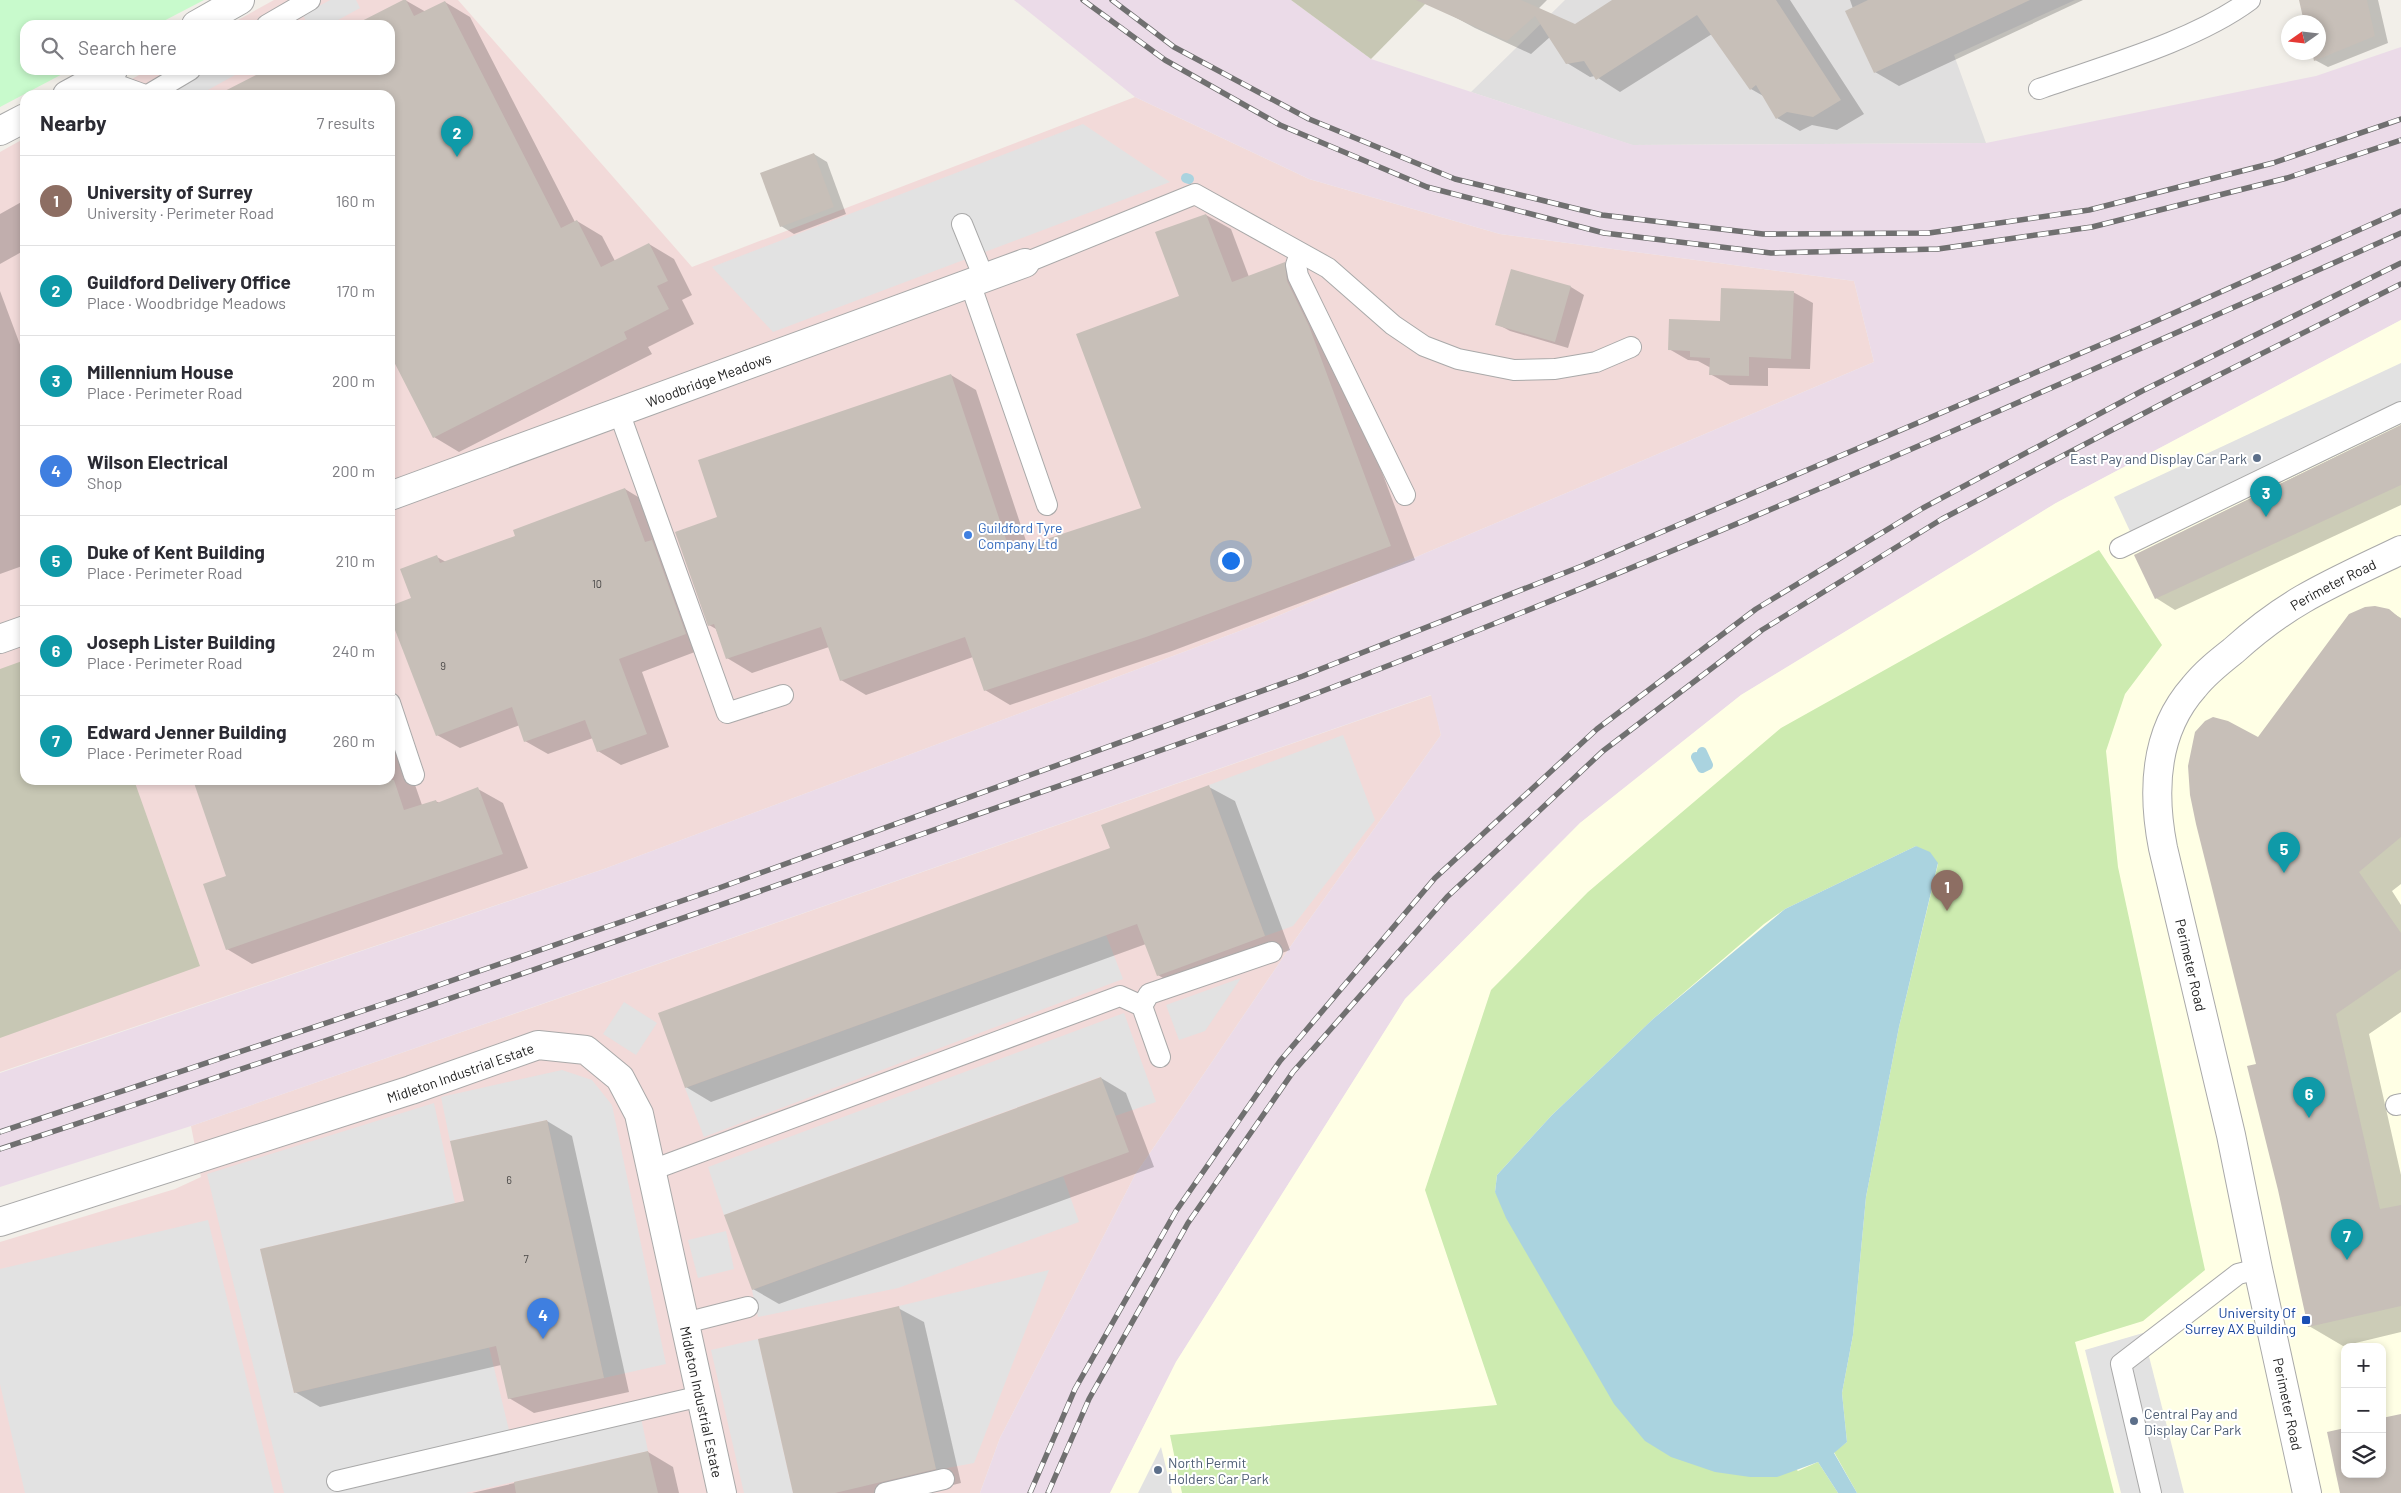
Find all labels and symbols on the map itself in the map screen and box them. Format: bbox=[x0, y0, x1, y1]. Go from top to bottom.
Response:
north arrow bbox=[2281, 15, 2326, 60]
pin: 2 bbox=[441, 116, 473, 157]
street label: Woodbridge Meadows bbox=[643, 348, 774, 410]
place label: East Pay and Display Car Park bbox=[2070, 450, 2247, 467]
marker: East Pay and Display Car Park bbox=[2251, 452, 2263, 464]
pin: 3 bbox=[2250, 476, 2282, 517]
place label: Guildford Tyre Company Ltd bbox=[978, 519, 1062, 552]
marker: Guildford Tyre Company Ltd bbox=[962, 529, 974, 541]
your location bbox=[1218, 548, 1244, 574]
street label: Perimeter Road bbox=[2287, 555, 2378, 613]
house number: 10 bbox=[592, 577, 602, 590]
house number: 9 bbox=[440, 659, 446, 672]
pin: 5 bbox=[2268, 832, 2300, 873]
pin: 1 bbox=[1931, 870, 1963, 911]
street label: Perimeter Road bbox=[2172, 917, 2210, 1013]
street label: Midleton Industrial Estate bbox=[385, 1039, 536, 1106]
pin: 6 bbox=[2293, 1077, 2325, 1118]
house number: 6 bbox=[506, 1173, 512, 1186]
pin: 7 bbox=[2331, 1219, 2363, 1260]
house number: 7 bbox=[523, 1252, 529, 1265]
pin: 4 bbox=[527, 1298, 559, 1339]
place label: University Of Surrey AX Building bbox=[2185, 1304, 2296, 1337]
marker: University Of Surrey AX Building bbox=[2300, 1314, 2312, 1326]
street label: Midleton Industrial Estate bbox=[677, 1324, 727, 1479]
street label: Perimeter Road bbox=[2270, 1356, 2306, 1452]
place label: Central Pay and Display Car Park bbox=[2144, 1405, 2241, 1438]
marker: Central Pay and Display Car Park bbox=[2128, 1415, 2140, 1427]
place label: North Permit Holders Car Park bbox=[1168, 1454, 1269, 1487]
marker: North Permit Holders Car Park bbox=[1152, 1464, 1164, 1476]

